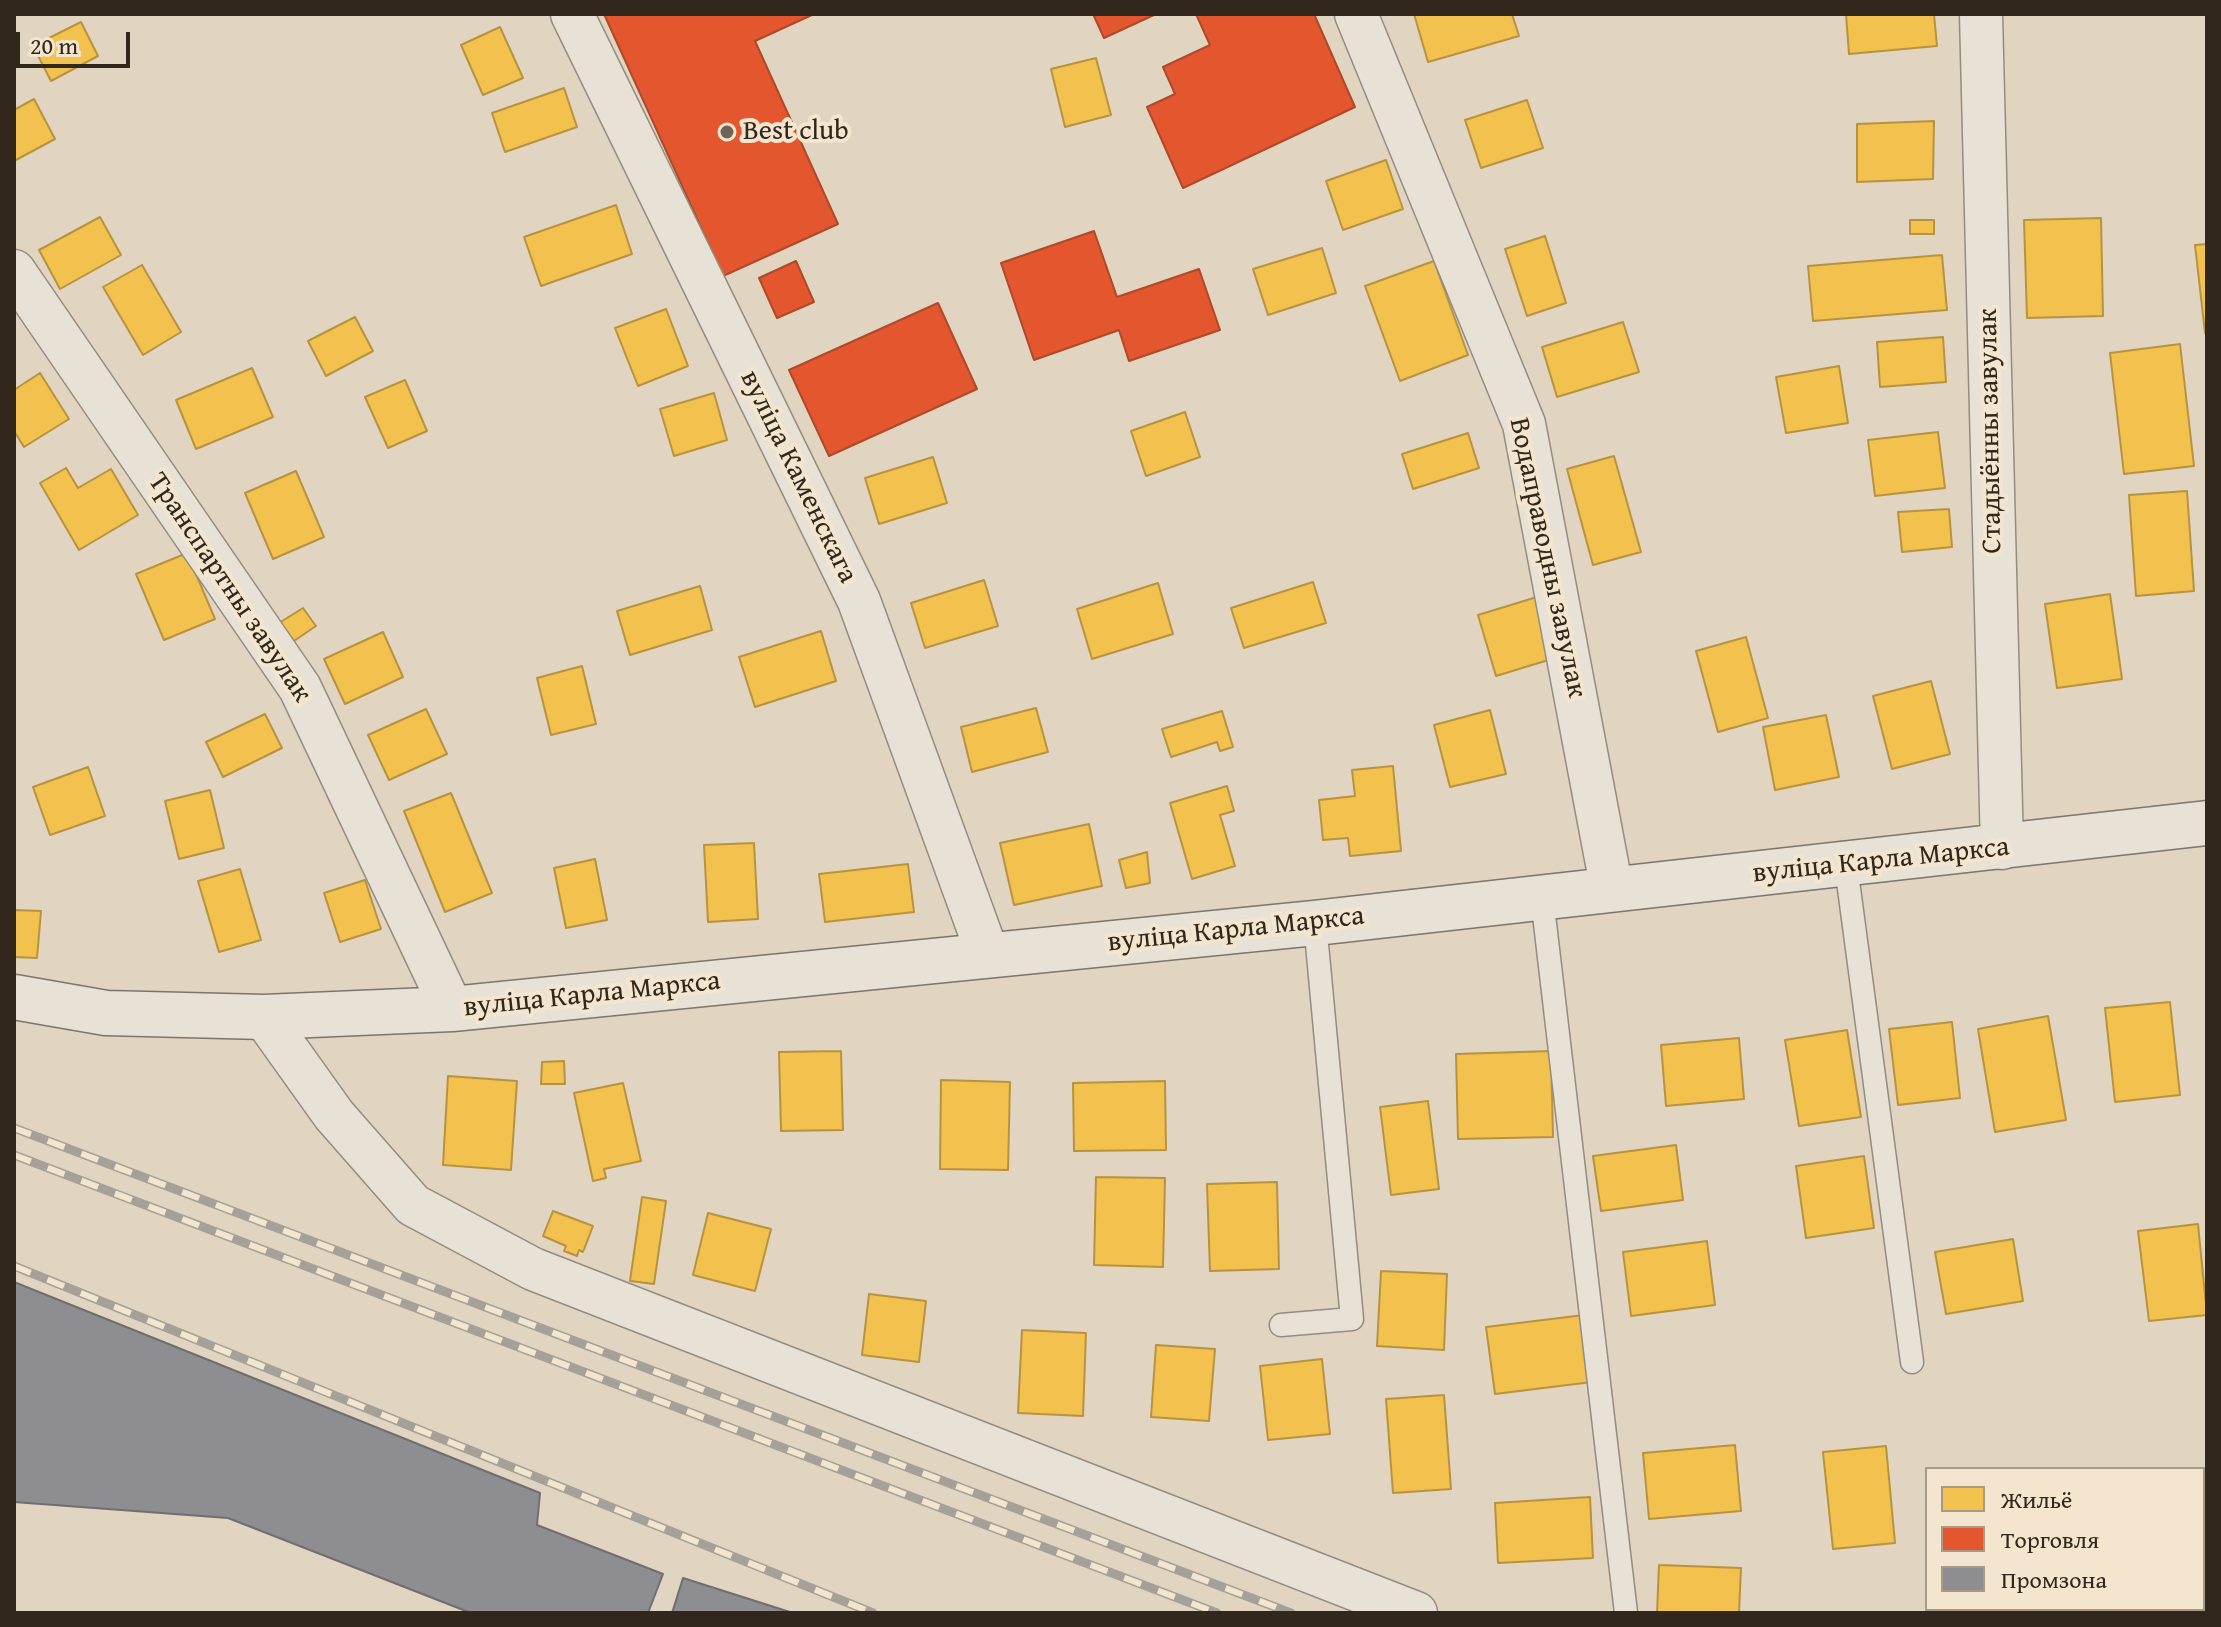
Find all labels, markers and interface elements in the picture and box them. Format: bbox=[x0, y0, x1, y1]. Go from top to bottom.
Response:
scale bar bbox=[20, 16, 134, 66]
text: 20 m bbox=[30, 28, 78, 63]
place label: Best club bbox=[743, 115, 849, 149]
marker: Best club bbox=[718, 123, 736, 141]
street label: Стадыённы завулак bbox=[1972, 308, 2010, 554]
street label: вуліца Каменскага bbox=[732, 365, 864, 589]
street label: Водаправодны завулак bbox=[1501, 415, 1593, 701]
street label: Транспартны завулак bbox=[140, 467, 318, 709]
street label: вуліца Карла Маркса bbox=[1751, 831, 2011, 891]
street label: вуліца Карла Маркса bbox=[1106, 900, 1366, 960]
street label: вуліца Карла Маркса bbox=[462, 965, 722, 1025]
legend bbox=[1925, 1467, 2205, 1611]
text: Жильё bbox=[2001, 1482, 2072, 1517]
text: Торговля bbox=[2001, 1522, 2099, 1557]
text: Промзона bbox=[2001, 1562, 2107, 1597]

